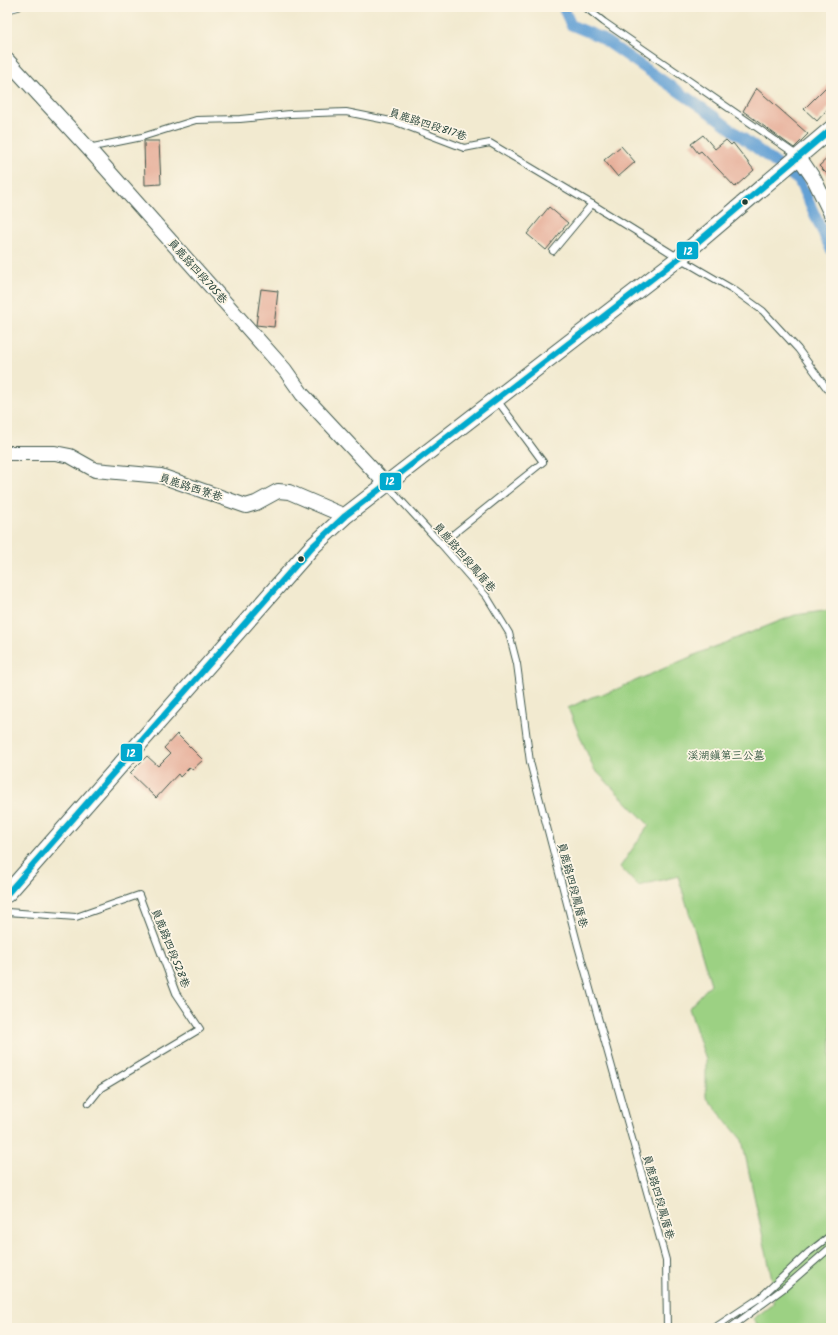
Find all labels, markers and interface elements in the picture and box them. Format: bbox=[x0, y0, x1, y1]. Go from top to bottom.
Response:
street label: 員鹿路四段817巷 bbox=[386, 104, 469, 146]
unlabelled marker bbox=[740, 197, 750, 207]
street label: 員鹿路四段705巷 bbox=[163, 235, 232, 308]
line badge: 12 bbox=[676, 241, 699, 260]
text: 12 bbox=[683, 243, 693, 261]
street label: 員鹿路西寮巷 bbox=[157, 469, 225, 507]
line badge: 12 bbox=[379, 472, 402, 491]
text: 12 bbox=[385, 473, 395, 491]
street label: 員鹿路四段鳳厝巷 bbox=[429, 519, 500, 597]
unlabelled marker bbox=[296, 554, 306, 564]
line badge: 12 bbox=[120, 743, 143, 762]
text: 12 bbox=[126, 745, 136, 763]
park label: 溪湖鎮第三公墓 bbox=[688, 747, 765, 765]
street label: 員鹿路四段鳳厝巷 bbox=[552, 840, 592, 930]
street label: 員鹿路四段528巷 bbox=[146, 906, 194, 991]
street label: 員鹿路四段鳳厝巷 bbox=[637, 1152, 679, 1242]

